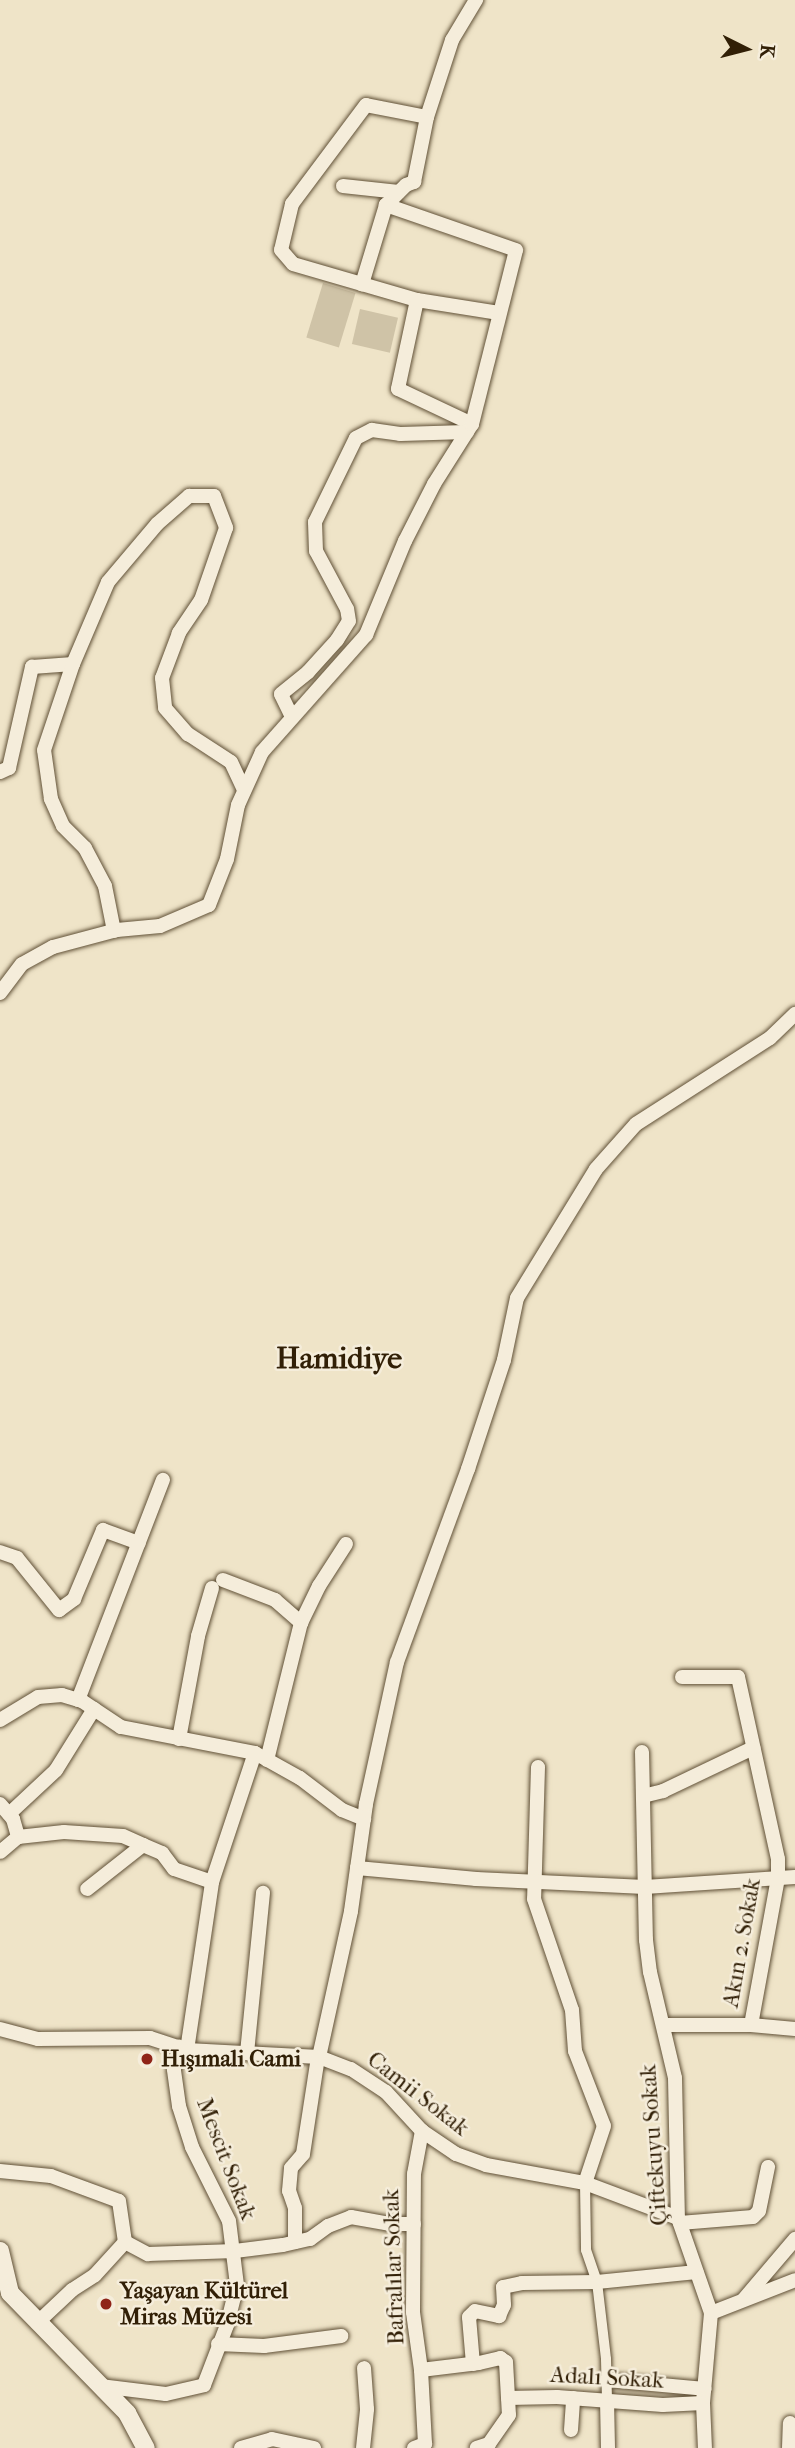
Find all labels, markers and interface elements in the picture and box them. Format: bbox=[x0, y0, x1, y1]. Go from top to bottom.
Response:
north arrow bbox=[711, 14, 781, 84]
text: K bbox=[755, 43, 779, 59]
district label: Hamidiye bbox=[276, 1341, 402, 1377]
street label: Akın 2. Sokak bbox=[717, 1876, 767, 2010]
place label: Hışımali Cami bbox=[161, 2045, 301, 2073]
street label: Camii Sokak bbox=[362, 2046, 474, 2142]
marker: Hışımali Cami bbox=[139, 2051, 155, 2067]
street label: Çiftekuyu Sokak bbox=[635, 2063, 673, 2227]
street label: Mescit Sokak bbox=[190, 2094, 262, 2224]
street label: Bafralılar Sokak bbox=[377, 2188, 411, 2346]
place label: Yaşayan Kültürel Miras Müzesi bbox=[120, 2277, 288, 2331]
marker: Yaşayan Kültürel Miras Müzesi bbox=[98, 2296, 114, 2312]
street label: Adalı Sokak bbox=[549, 2361, 665, 2395]

